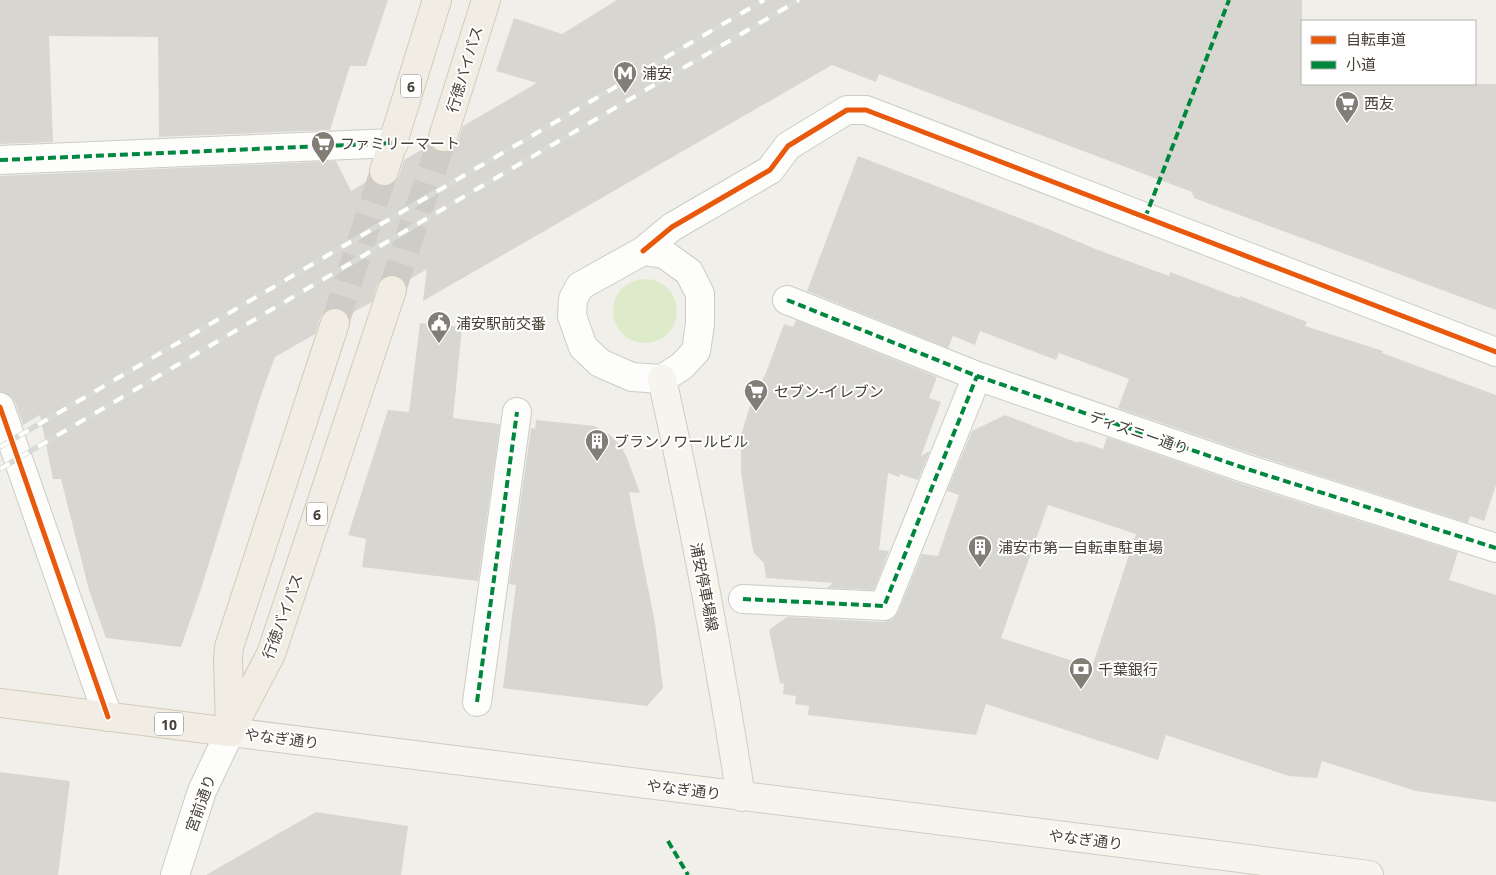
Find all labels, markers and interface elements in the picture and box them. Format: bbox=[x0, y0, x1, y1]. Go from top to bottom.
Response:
legend bbox=[1301, 20, 1476, 85]
street label: 行徳バイパス bbox=[441, 23, 487, 115]
text: 自転車道 bbox=[1346, 29, 1406, 49]
text: 小道 bbox=[1346, 54, 1376, 74]
metro station icon: 浦安 bbox=[612, 60, 638, 94]
place label: 浦安 bbox=[642, 63, 672, 83]
road number: 6 bbox=[401, 74, 421, 98]
supermarket icon: 西友 bbox=[1334, 90, 1360, 124]
place label: 西友 bbox=[1364, 93, 1394, 113]
supermarket icon: ファミリーマート bbox=[310, 130, 336, 164]
place label: ファミリーマート bbox=[340, 133, 460, 153]
public building icon: 浦安駅前交番 bbox=[426, 310, 452, 344]
place label: 浦安駅前交番 bbox=[456, 313, 546, 333]
supermarket icon: セブン-イレブン bbox=[743, 378, 769, 412]
place label: セブン-イレブン bbox=[774, 381, 884, 401]
street label: ディズニー通り bbox=[1087, 406, 1191, 458]
building icon: ブランノワールビル bbox=[584, 428, 610, 462]
place label: ブランノワールビル bbox=[614, 431, 748, 451]
road number: 6 bbox=[307, 502, 327, 526]
building icon: 浦安市第一自転車駐車場 bbox=[967, 534, 993, 568]
place label: 浦安市第一自転車駐車場 bbox=[998, 537, 1163, 557]
street label: 浦安停車場線 bbox=[687, 541, 723, 633]
street label: 行徳バイパス bbox=[257, 570, 307, 662]
bank icon: 千葉銀行 bbox=[1068, 656, 1094, 690]
place label: 千葉銀行 bbox=[1098, 659, 1158, 679]
road number: 10 bbox=[155, 712, 183, 736]
street label: やなぎ通り bbox=[244, 724, 320, 752]
street label: 宮前通り bbox=[180, 771, 220, 835]
street label: やなぎ通り bbox=[646, 775, 722, 803]
street label: やなぎ通り bbox=[1048, 825, 1124, 853]

